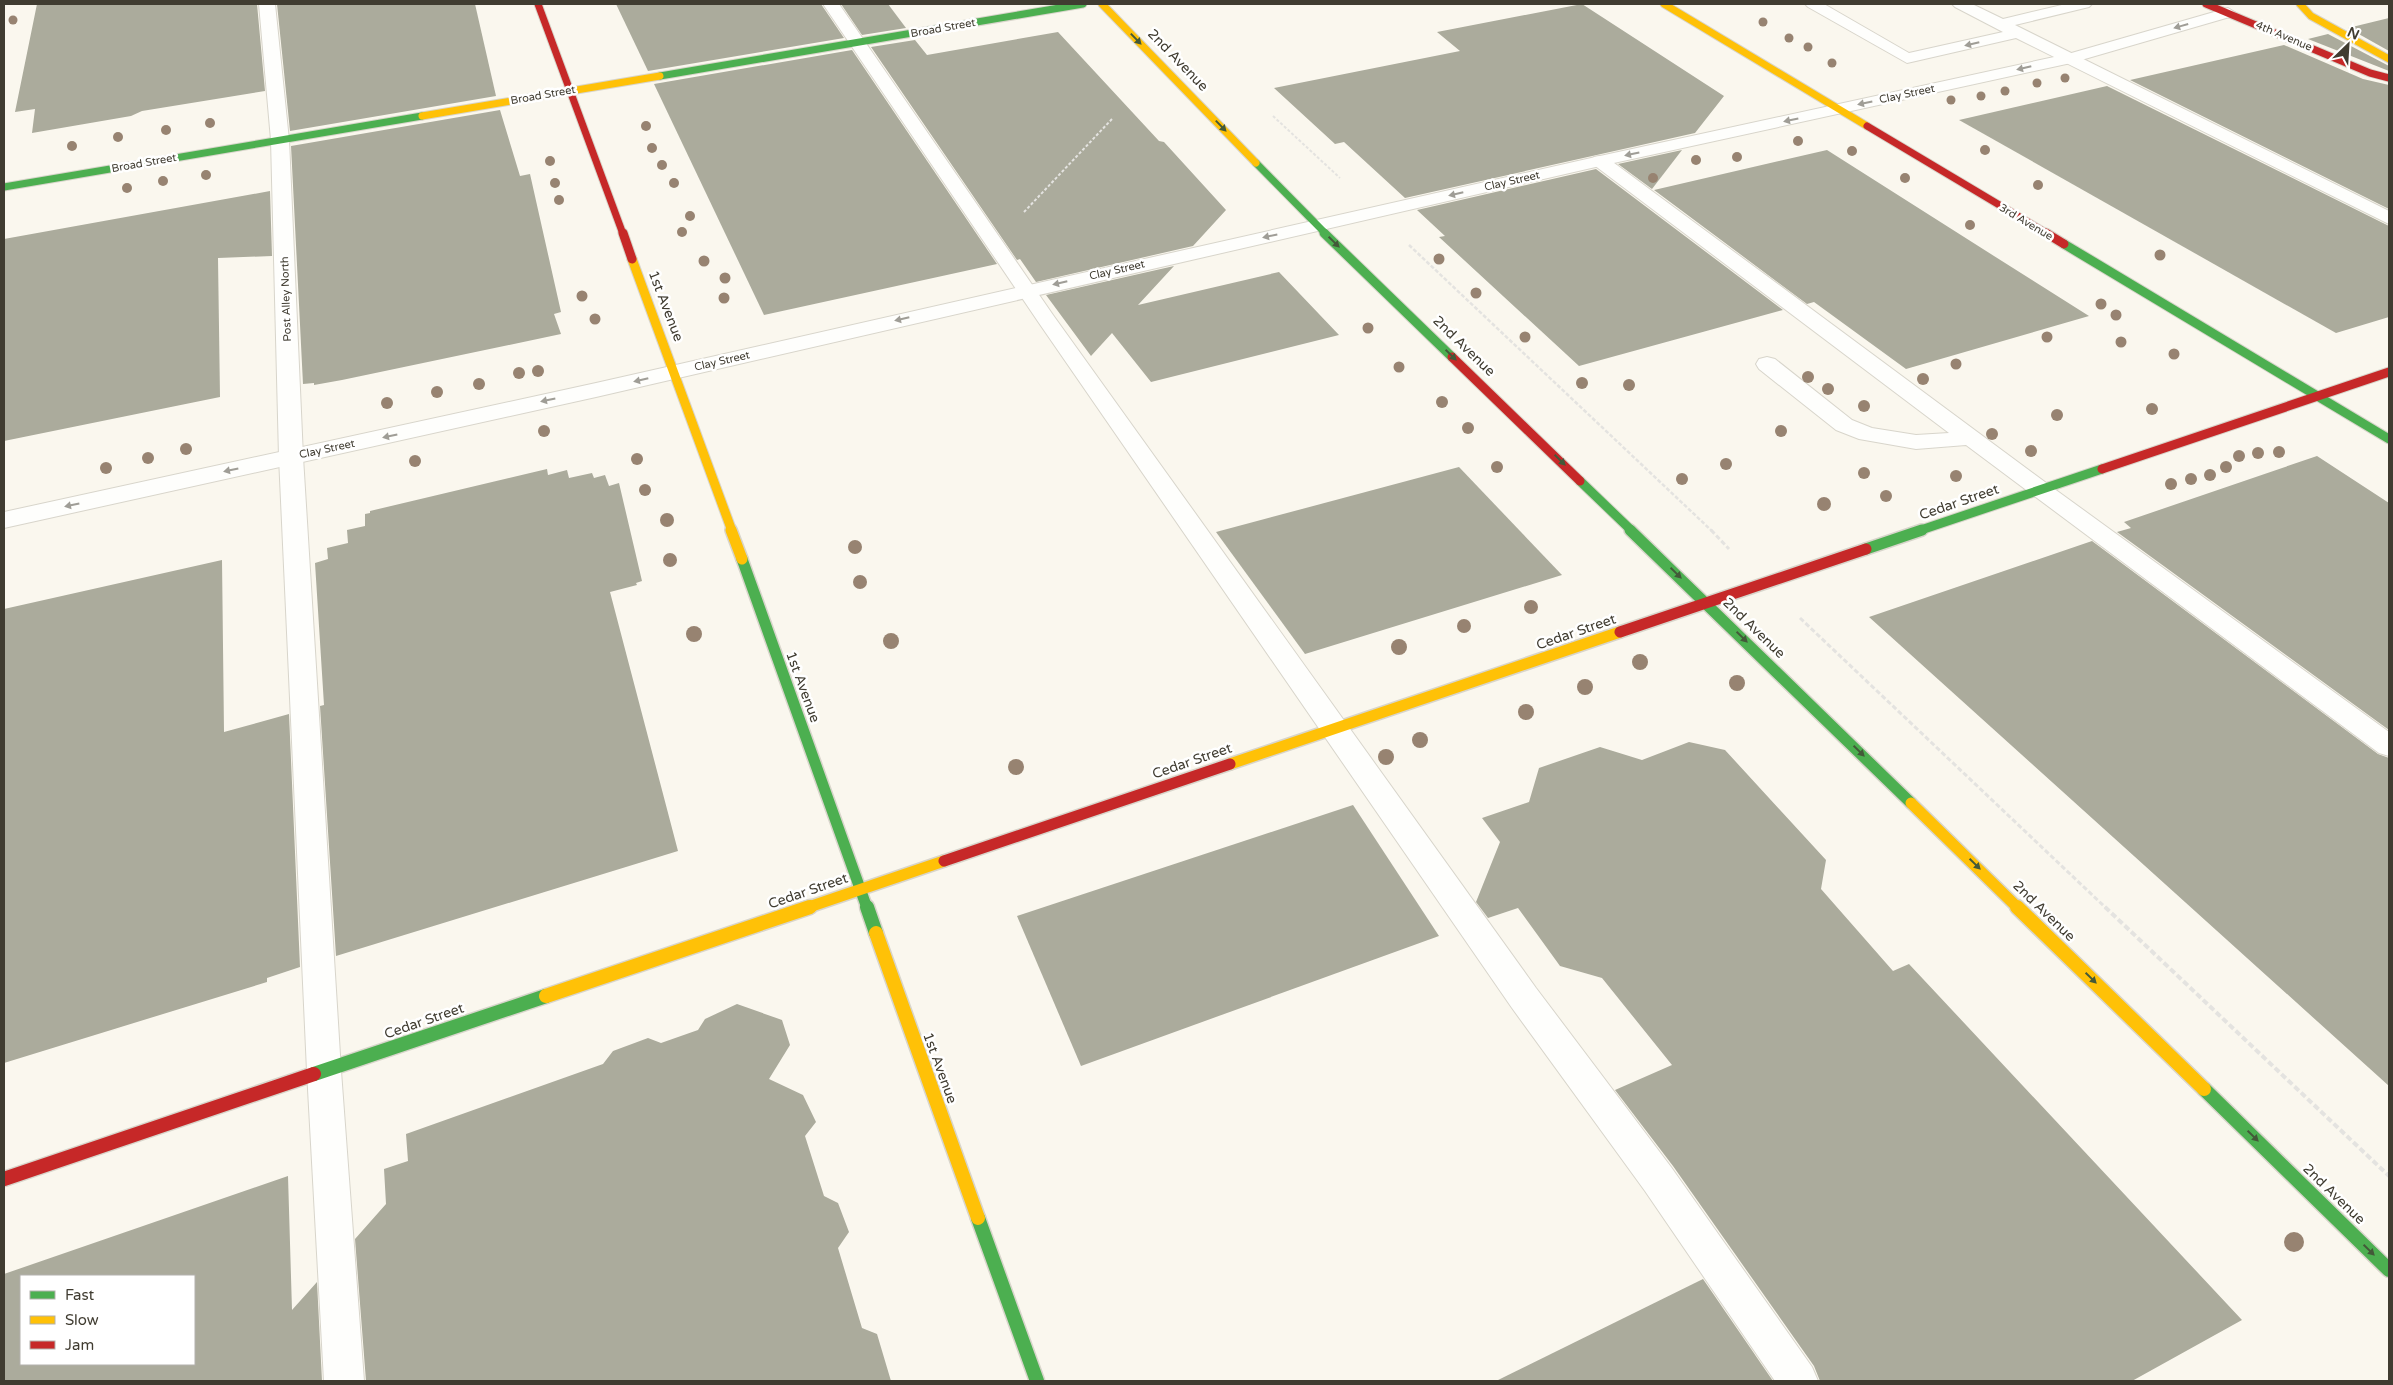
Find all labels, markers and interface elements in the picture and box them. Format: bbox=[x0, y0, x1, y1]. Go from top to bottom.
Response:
street label: Broad Street bbox=[910, 16, 976, 40]
street label: 4th Avenue bbox=[2254, 18, 2314, 54]
north arrow bbox=[2323, 20, 2373, 70]
one-way arrow bbox=[2173, 23, 2188, 31]
text: N bbox=[2345, 24, 2362, 44]
street label: 2nd Avenue bbox=[1144, 25, 1212, 95]
one-way arrow bbox=[1130, 32, 1142, 44]
one-way arrow bbox=[1963, 40, 1979, 48]
one-way arrow bbox=[2017, 64, 2032, 72]
street label: Clay Street bbox=[1878, 82, 1936, 106]
street label: Broad Street bbox=[510, 83, 576, 107]
one-way arrow bbox=[1858, 99, 1873, 107]
one-way arrow bbox=[1782, 116, 1798, 124]
one-way arrow bbox=[1215, 119, 1227, 131]
one-way arrow bbox=[1624, 150, 1640, 158]
street label: Broad Street bbox=[111, 151, 177, 175]
street label: Clay Street bbox=[1483, 168, 1541, 194]
one-way arrow bbox=[1449, 190, 1464, 198]
street label: 3rd Avenue bbox=[1997, 201, 2055, 243]
one-way arrow bbox=[1262, 232, 1277, 240]
one-way arrow bbox=[1328, 236, 1340, 248]
street label: Post Alley North bbox=[278, 256, 294, 342]
street label: Clay Street bbox=[1088, 257, 1146, 283]
street label: 1st Avenue bbox=[645, 268, 687, 344]
one-way arrow bbox=[1052, 279, 1067, 287]
street label: 2nd Avenue bbox=[1429, 312, 1499, 380]
one-way arrow bbox=[894, 315, 909, 323]
street label: Clay Street bbox=[693, 348, 751, 374]
one-way arrow bbox=[1445, 349, 1457, 361]
one-way arrow bbox=[633, 376, 649, 384]
one-way arrow bbox=[540, 397, 556, 405]
one-way arrow bbox=[381, 432, 397, 440]
street label: Clay Street bbox=[298, 437, 356, 461]
one-way arrow bbox=[1553, 454, 1565, 466]
one-way arrow bbox=[223, 467, 239, 475]
street label: Cedar Street bbox=[1917, 480, 2002, 524]
one-way arrow bbox=[65, 501, 80, 509]
one-way arrow bbox=[1670, 567, 1682, 579]
street label: 2nd Avenue bbox=[1719, 594, 1789, 662]
street label: Cedar Street bbox=[1534, 610, 1619, 654]
one-way arrow bbox=[1736, 631, 1748, 643]
street label: 1st Avenue bbox=[782, 649, 824, 725]
street label: Cedar Street bbox=[1150, 739, 1235, 783]
one-way arrow bbox=[1852, 745, 1864, 757]
one-way arrow bbox=[1969, 858, 1981, 870]
street label: Cedar Street bbox=[766, 869, 851, 913]
street label: 2nd Avenue bbox=[2009, 877, 2079, 945]
one-way arrow bbox=[2085, 972, 2097, 984]
street label: Cedar Street bbox=[382, 999, 467, 1043]
street label: 1st Avenue bbox=[919, 1030, 961, 1106]
one-way arrow bbox=[2247, 1130, 2259, 1142]
street label: 2nd Avenue bbox=[2299, 1160, 2369, 1228]
one-way arrow bbox=[2363, 1244, 2375, 1256]
legend bbox=[20, 1275, 195, 1365]
text: Fast bbox=[65, 1286, 95, 1304]
text: Slow bbox=[65, 1311, 99, 1329]
text: Jam bbox=[65, 1336, 94, 1354]

